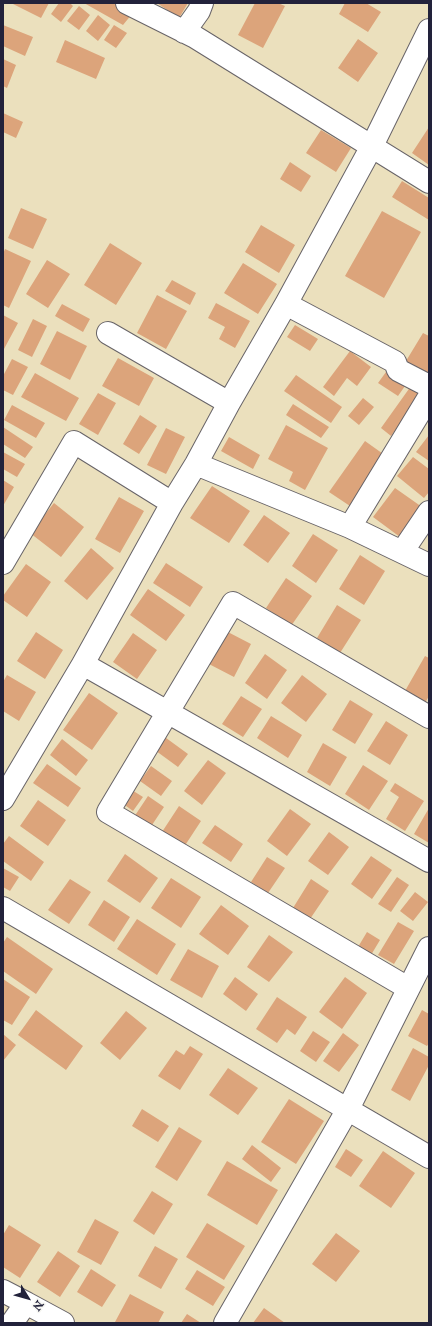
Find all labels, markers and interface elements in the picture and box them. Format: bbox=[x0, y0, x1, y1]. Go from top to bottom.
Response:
north arrow bbox=[8, 1278, 48, 1318]
text: N bbox=[29, 1297, 46, 1313]

